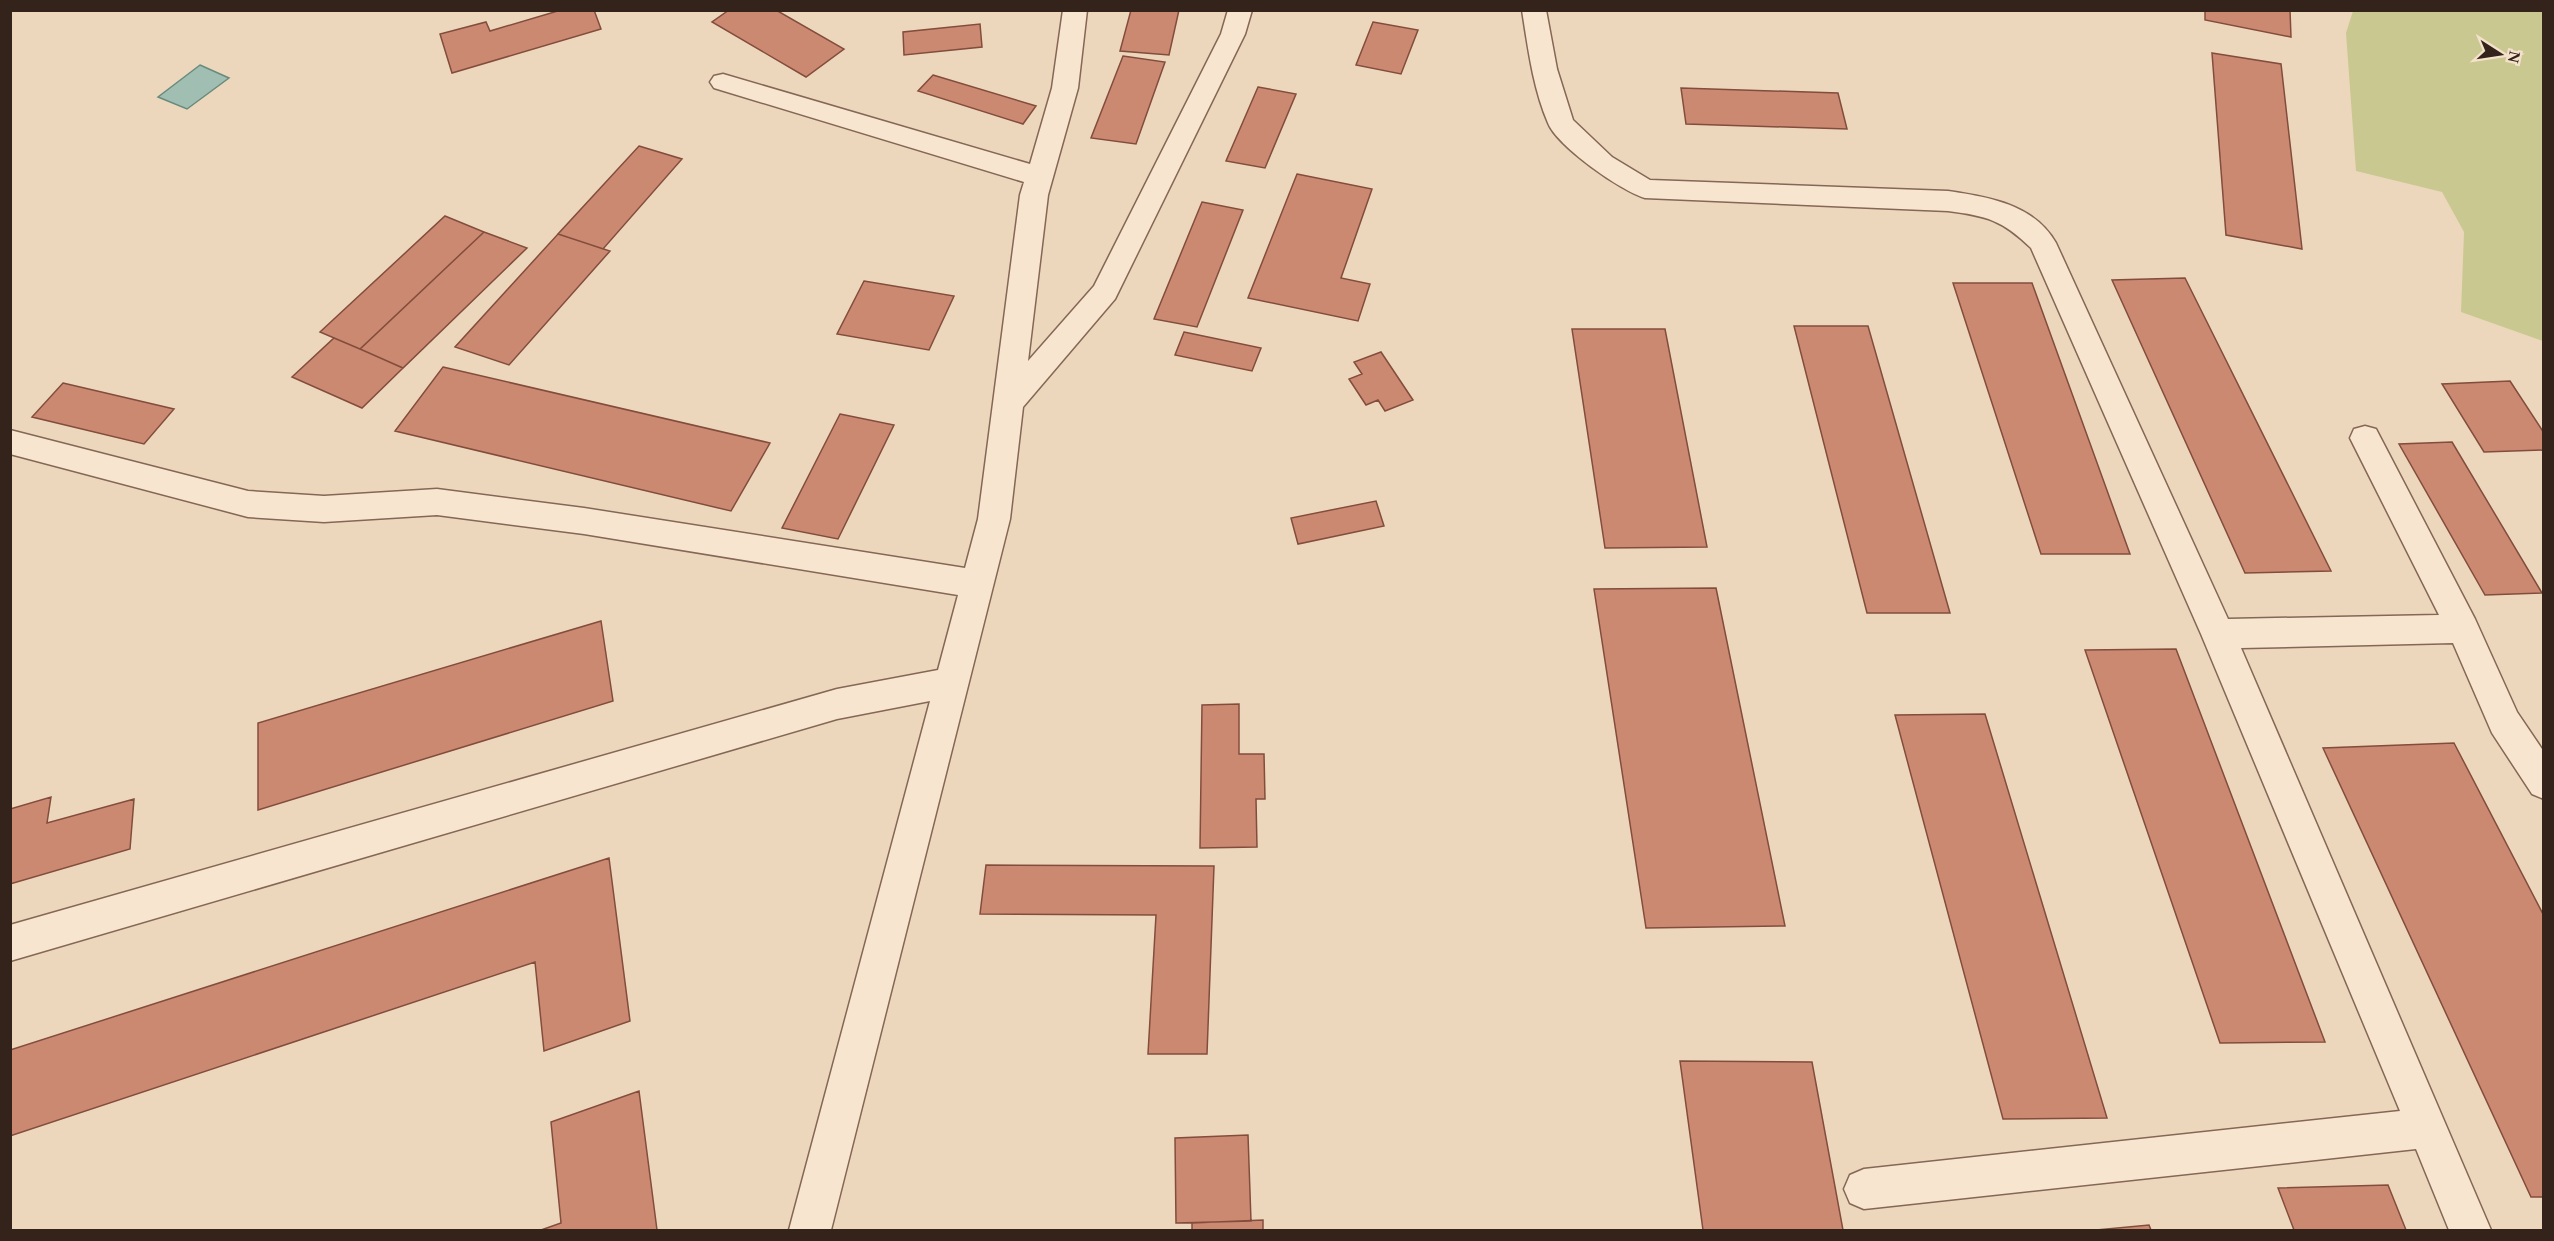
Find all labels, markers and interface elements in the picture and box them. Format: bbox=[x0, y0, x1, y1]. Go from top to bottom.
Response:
north arrow bbox=[2470, 24, 2530, 84]
text: N bbox=[2505, 50, 2524, 65]

